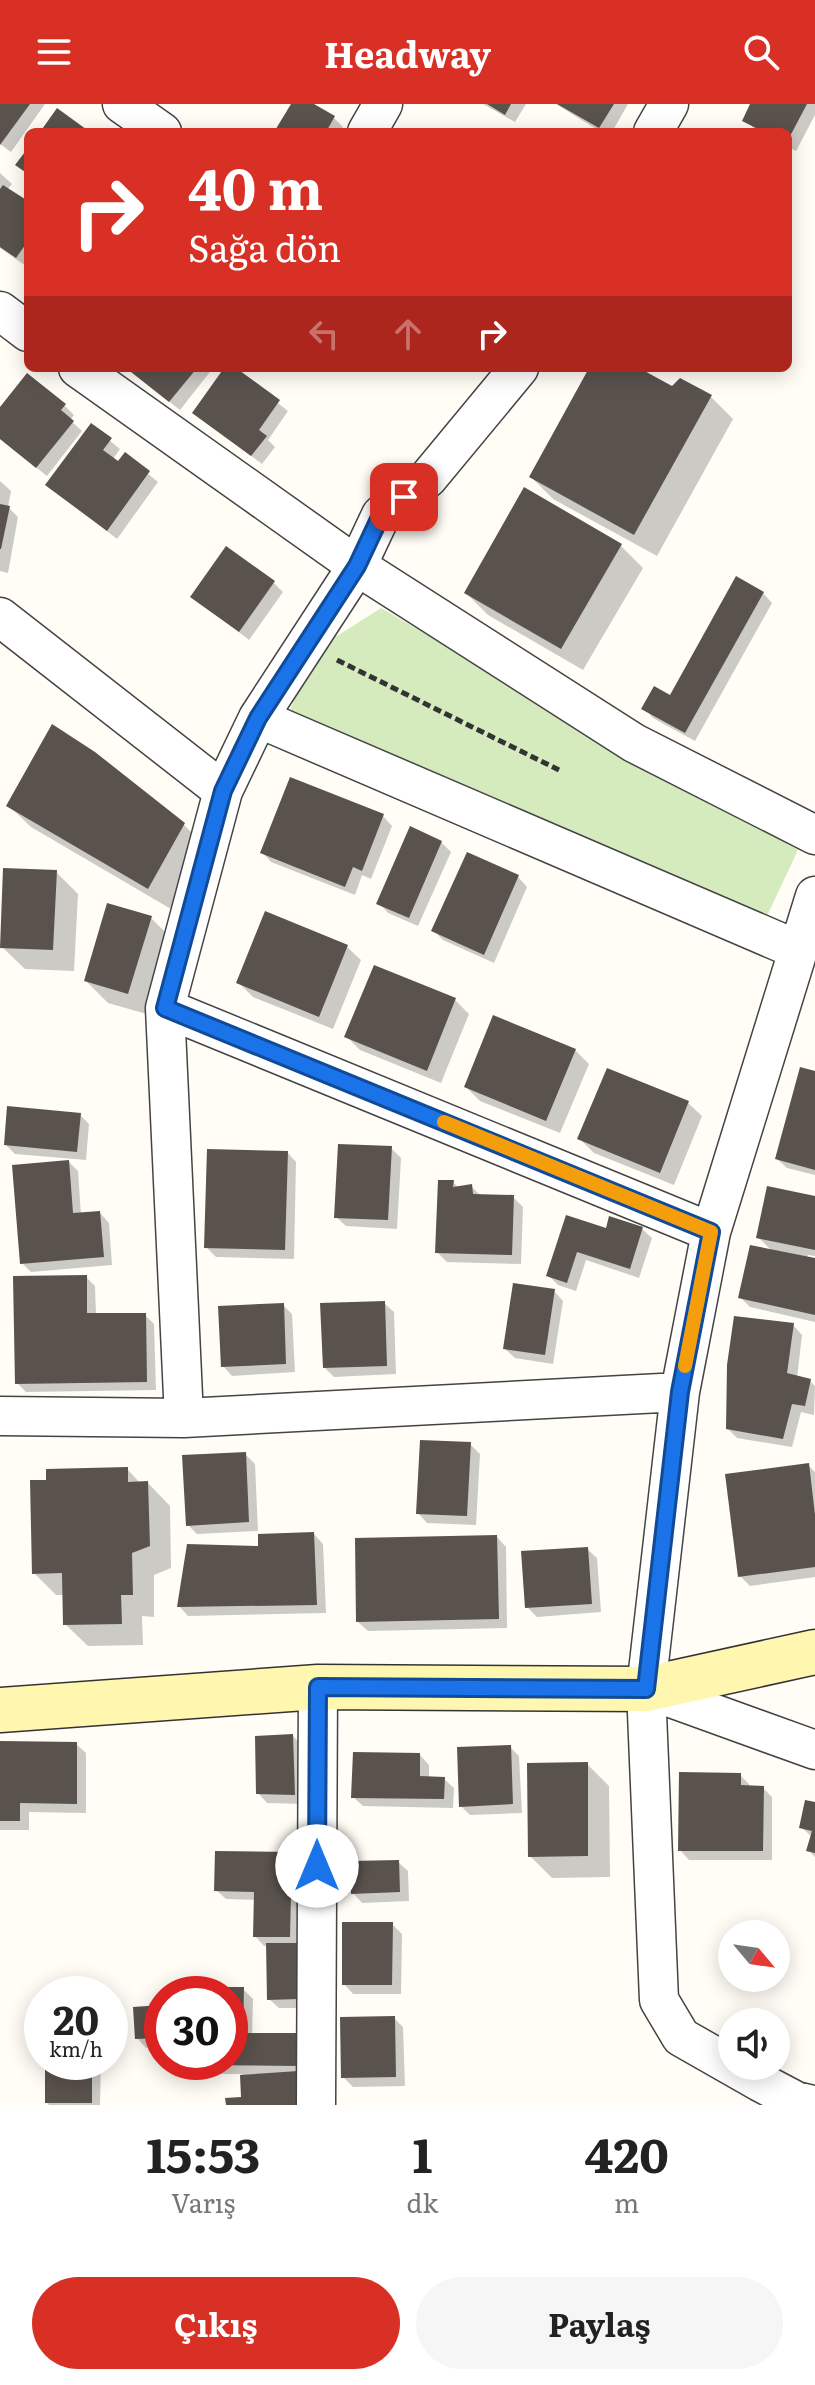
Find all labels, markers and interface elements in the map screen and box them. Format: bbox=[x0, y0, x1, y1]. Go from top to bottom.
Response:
text: Headway bbox=[324, 26, 491, 79]
icon: menu bbox=[32, 30, 76, 74]
icon: search bbox=[739, 30, 783, 74]
text: 40 m bbox=[188, 144, 323, 227]
icon: right bbox=[56, 160, 160, 264]
text: Sağa dön bbox=[188, 220, 341, 273]
icon: left bbox=[302, 312, 346, 356]
icon: ahead bbox=[386, 312, 430, 356]
icon: right bbox=[470, 312, 514, 356]
pin bbox=[370, 463, 438, 531]
icon: arrive bbox=[382, 475, 426, 519]
position arrow bbox=[275, 1824, 359, 1908]
north arrow bbox=[718, 1920, 790, 1992]
map controls bbox=[718, 1920, 790, 2080]
speed limit sign: 30 bbox=[144, 1976, 248, 2080]
text: 20 bbox=[53, 1988, 99, 2047]
button: sound bbox=[718, 2008, 790, 2080]
text: km/h bbox=[49, 2033, 103, 2063]
text: 15:53 bbox=[146, 2117, 260, 2188]
text: 1 bbox=[413, 2117, 432, 2188]
text: 420 bbox=[585, 2117, 669, 2188]
text: Varış bbox=[171, 2182, 235, 2221]
text: dk bbox=[407, 2182, 438, 2221]
text: m bbox=[614, 2182, 639, 2221]
button: Çıkış bbox=[32, 2277, 400, 2369]
button: Paylaş bbox=[416, 2277, 783, 2369]

